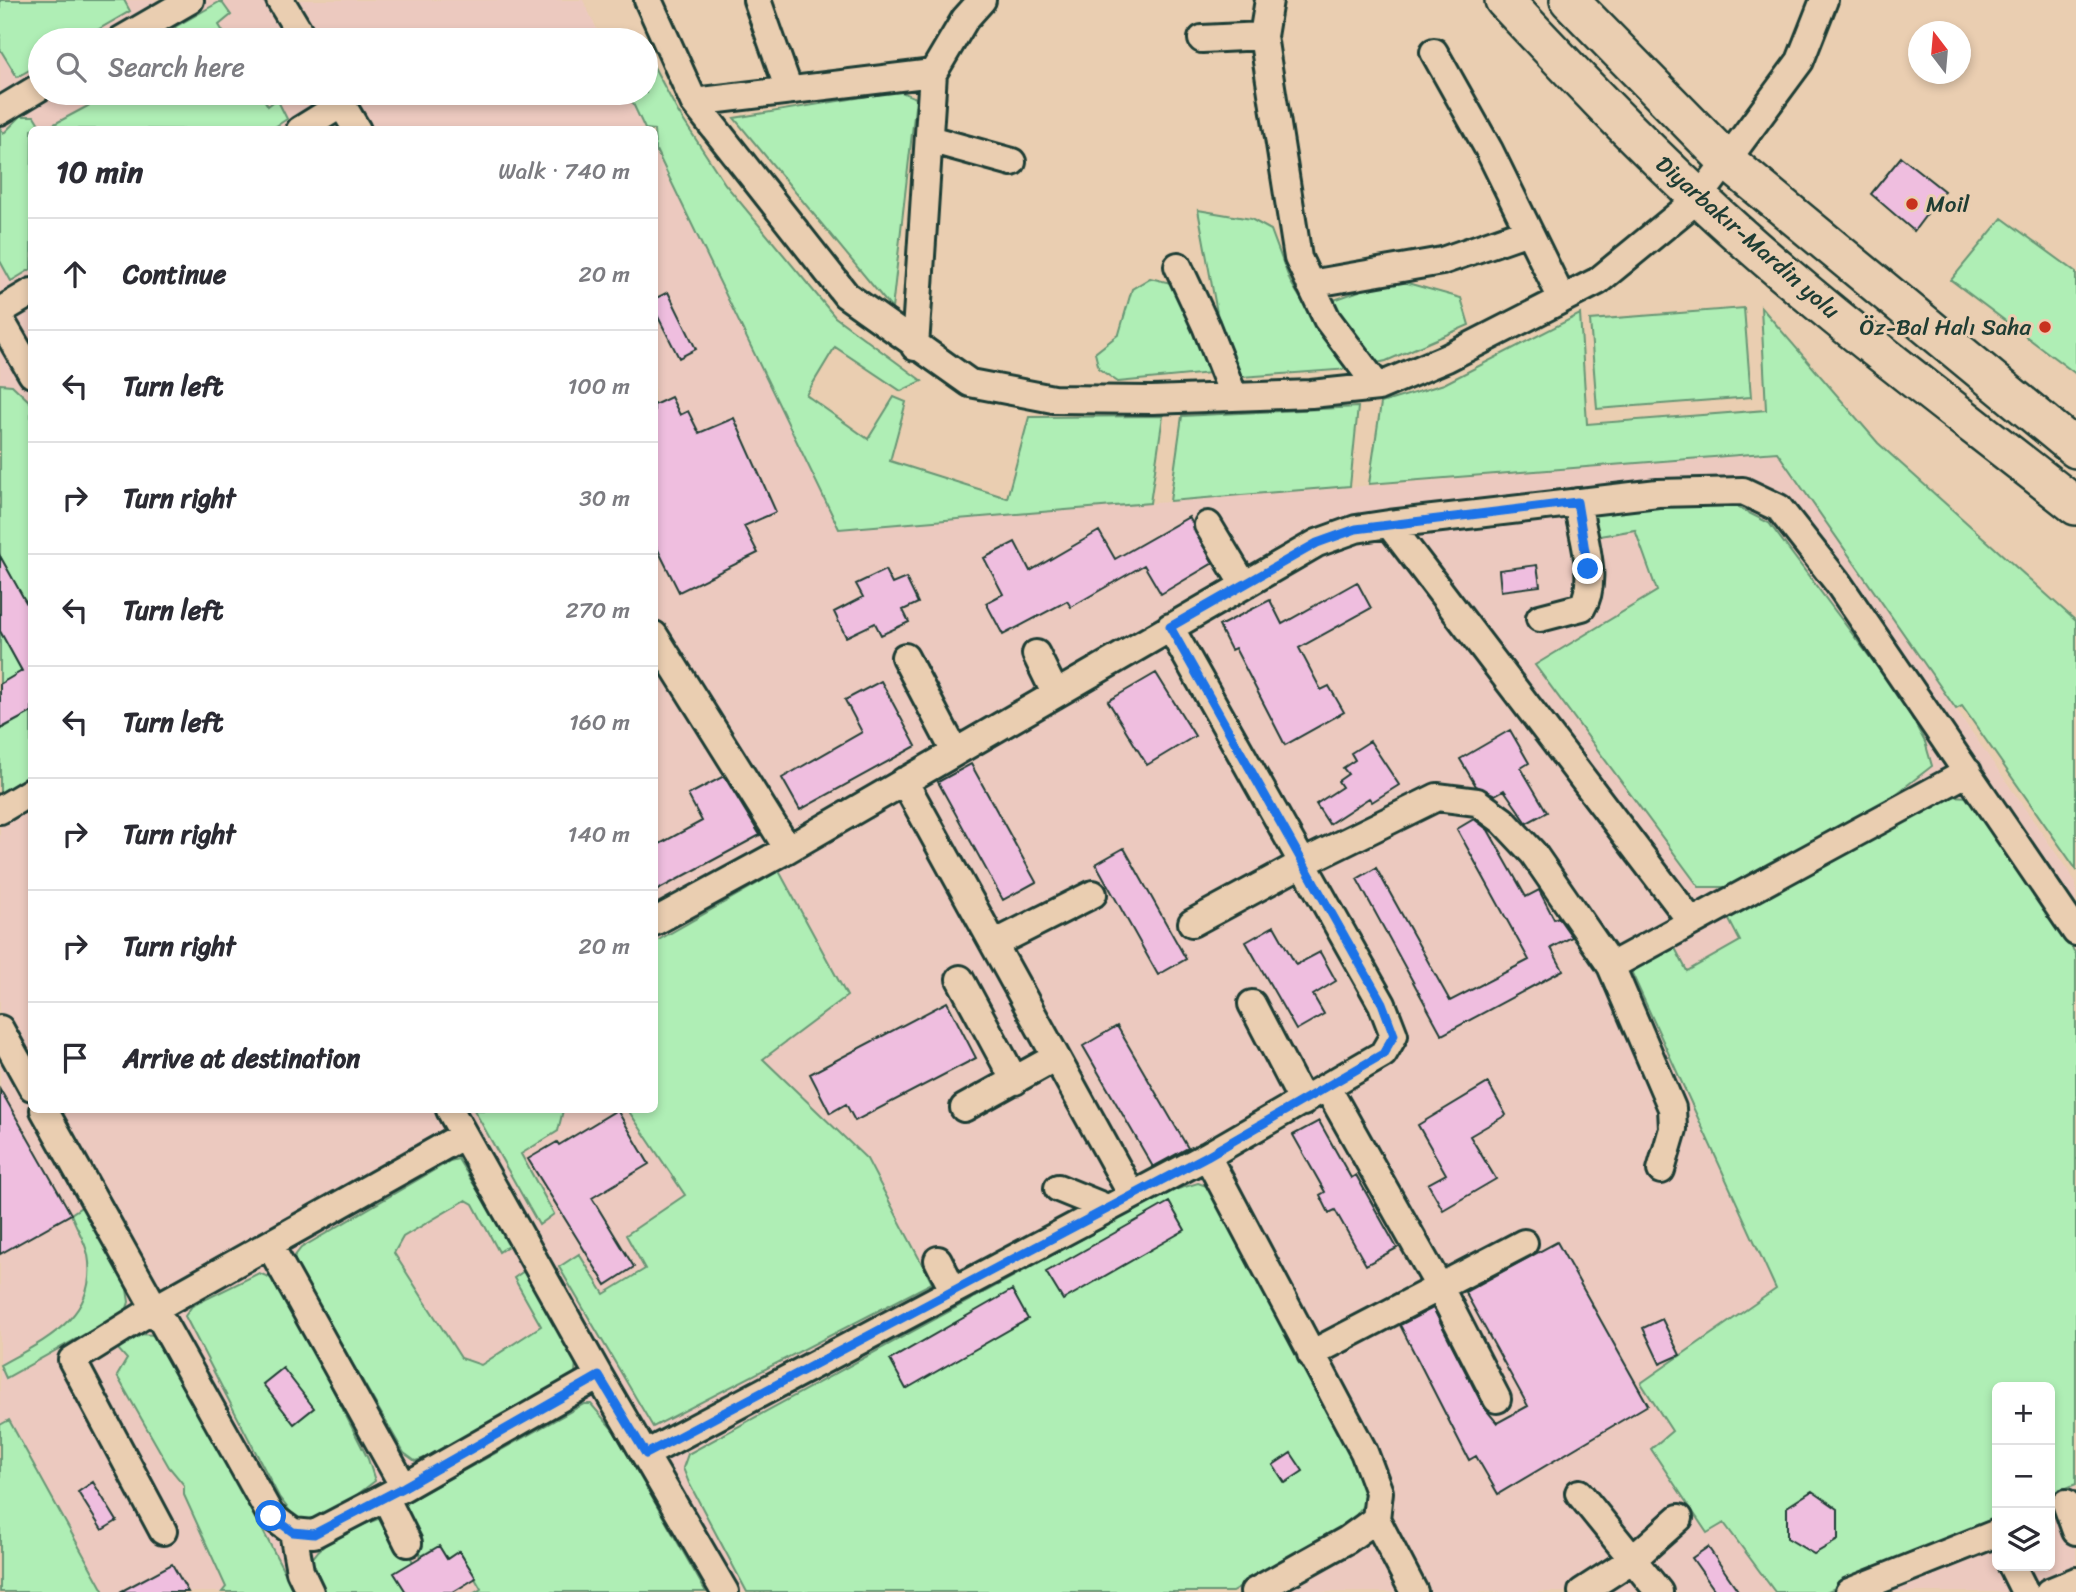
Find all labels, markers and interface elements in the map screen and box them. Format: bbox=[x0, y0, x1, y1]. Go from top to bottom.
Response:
north arrow bbox=[1908, 21, 1971, 84]
search box bbox=[28, 28, 658, 105]
text: Search here bbox=[108, 44, 245, 90]
icon: search bbox=[52, 48, 90, 86]
text: 10 min bbox=[56, 145, 143, 199]
street label: Diyarbakır-Mardin yolu bbox=[1646, 145, 1850, 330]
text: Walk · 740 m bbox=[498, 151, 630, 192]
place label: Moil bbox=[1926, 184, 1970, 225]
marker: Moil bbox=[1904, 196, 1920, 212]
text: Continue bbox=[123, 251, 226, 297]
text: 20 m bbox=[579, 254, 630, 295]
icon: ahead bbox=[56, 255, 94, 293]
place label: Öz-Bal Halı Saha bbox=[1860, 307, 2031, 348]
marker: Öz-Bal Halı Saha bbox=[2037, 319, 2053, 335]
text: Turn left bbox=[123, 363, 223, 409]
text: 100 m bbox=[567, 366, 630, 407]
icon: left bbox=[56, 367, 94, 405]
text: Turn right bbox=[123, 475, 236, 521]
text: 30 m bbox=[579, 478, 630, 519]
icon: right bbox=[56, 479, 94, 517]
route end bbox=[1572, 553, 1603, 584]
text: Turn left bbox=[123, 587, 223, 633]
text: 270 m bbox=[565, 590, 630, 631]
icon: left bbox=[56, 591, 94, 629]
text: Turn left bbox=[123, 699, 223, 745]
text: 160 m bbox=[569, 702, 630, 743]
icon: left bbox=[56, 703, 94, 741]
text: Turn right bbox=[123, 811, 236, 857]
text: 140 m bbox=[568, 814, 630, 855]
icon: right bbox=[56, 815, 94, 853]
text: Turn right bbox=[123, 923, 236, 969]
text: 20 m bbox=[579, 926, 630, 967]
icon: right bbox=[56, 927, 94, 965]
text: Arrive at destination bbox=[123, 1035, 360, 1081]
icon: arrive bbox=[56, 1039, 94, 1077]
map controls bbox=[1992, 1382, 2055, 1571]
button: + bbox=[1992, 1382, 2055, 1445]
button: − bbox=[1992, 1445, 2055, 1508]
route start bbox=[255, 1500, 286, 1531]
button: layers bbox=[1992, 1508, 2055, 1571]

